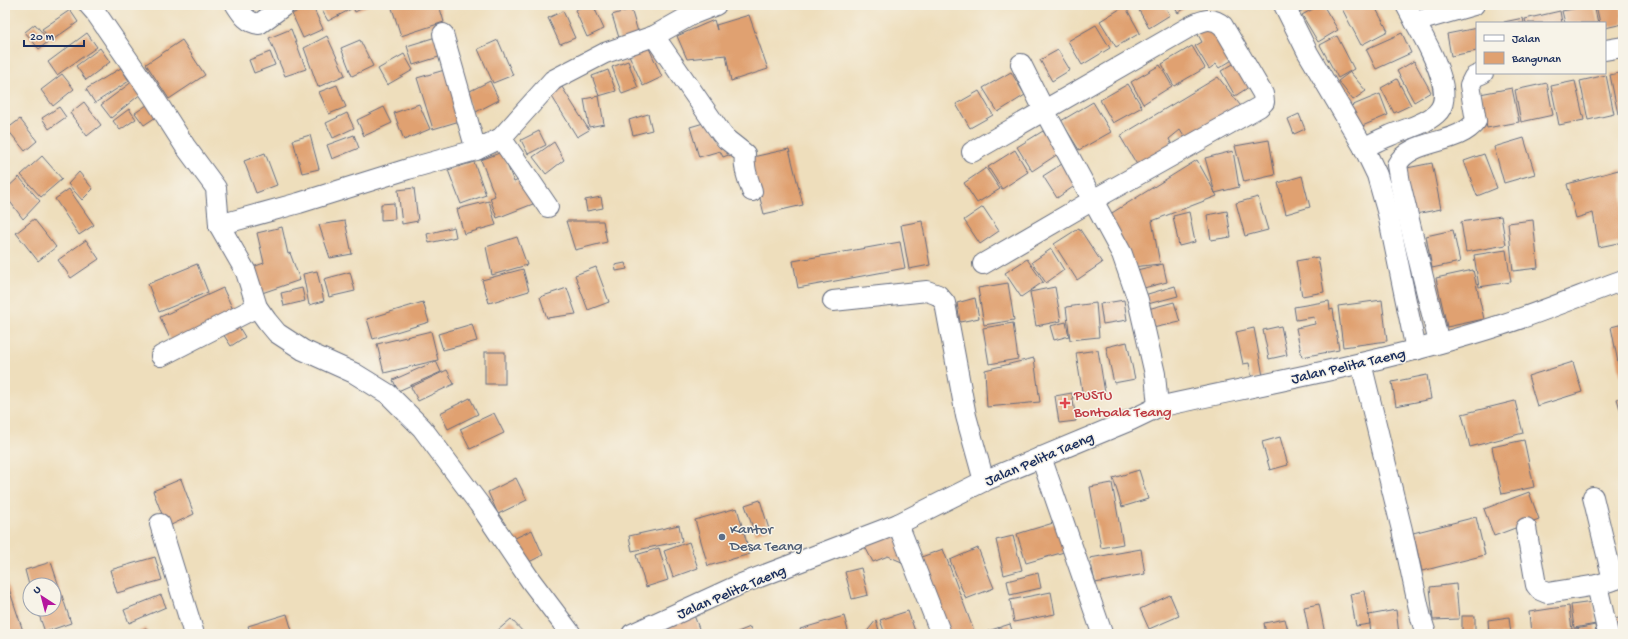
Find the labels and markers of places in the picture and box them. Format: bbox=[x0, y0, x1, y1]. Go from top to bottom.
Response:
place label: PUSTU Bontoala Teang bbox=[1073, 387, 1172, 422]
marker: PUSTU Bontoala Teang bbox=[1059, 397, 1071, 409]
place label: Kantor Desa Teang bbox=[729, 521, 802, 556]
marker: Kantor Desa Teang bbox=[717, 532, 727, 542]

